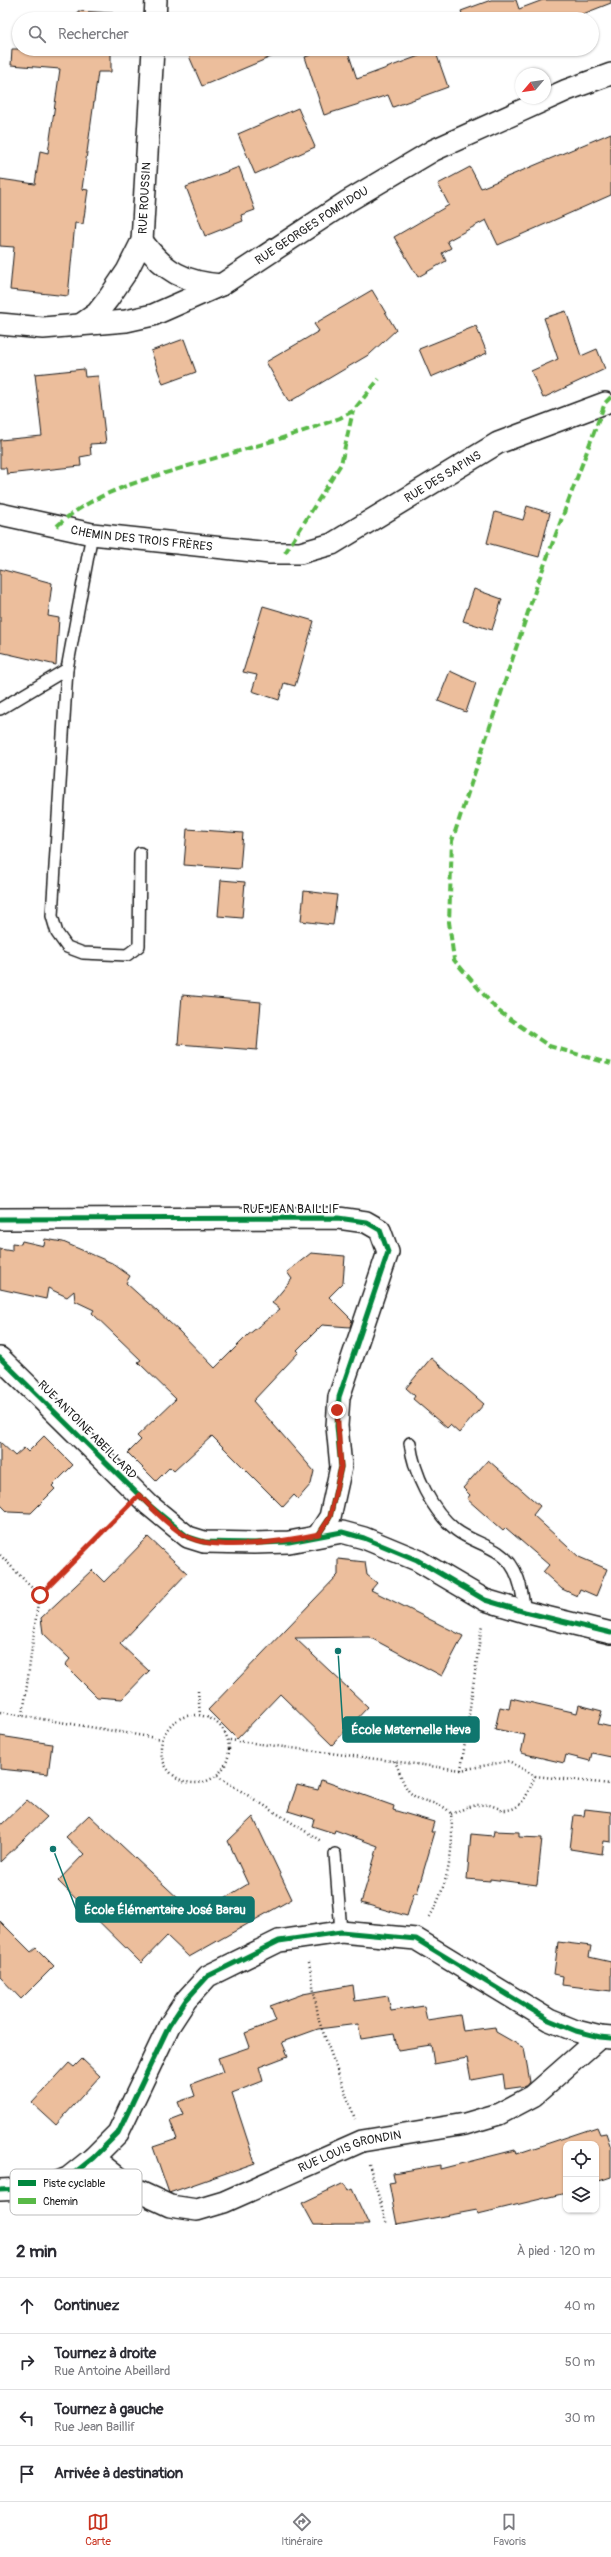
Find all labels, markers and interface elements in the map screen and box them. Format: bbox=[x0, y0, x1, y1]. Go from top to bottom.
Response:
search box bbox=[12, 12, 599, 56]
icon: search bbox=[26, 23, 48, 45]
text: Rechercher bbox=[58, 25, 129, 44]
north arrow bbox=[515, 68, 551, 104]
street label: RUE ROUSSIN bbox=[135, 162, 154, 234]
street label: RUE GEORGES POMPIDOU bbox=[252, 183, 371, 268]
street label: RUE DES SAPINS bbox=[402, 448, 484, 506]
street label: CHEMIN DES TROIS FRÈRES bbox=[69, 522, 213, 554]
street label: RUE JEAN BAILLIF bbox=[243, 1202, 339, 1217]
street label: RUE ANTOINE ABEILLARD bbox=[34, 1377, 140, 1483]
route end bbox=[328, 1401, 346, 1419]
route start bbox=[31, 1586, 49, 1604]
callout: École Maternelle Heva bbox=[343, 1717, 479, 1742]
text: École Maternelle Heva bbox=[351, 1722, 471, 1738]
callout: École Élémentaire José Barau bbox=[76, 1897, 254, 1922]
text: École Élémentaire José Barau bbox=[84, 1902, 246, 1918]
street label: RUE LOUIS GRONDIN bbox=[296, 2127, 402, 2176]
map controls bbox=[563, 2141, 599, 2213]
button: locate bbox=[563, 2141, 599, 2177]
legend bbox=[10, 2169, 142, 2215]
text: Piste cyclable bbox=[43, 2177, 106, 2190]
button: layers bbox=[563, 2177, 599, 2213]
text: Chemin bbox=[43, 2195, 78, 2208]
text: 2 min bbox=[16, 2241, 57, 2262]
text: À pied · 120 m bbox=[517, 2243, 595, 2259]
icon: ahead bbox=[16, 2295, 38, 2317]
text: Continuez bbox=[54, 2296, 119, 2315]
text: 40 m bbox=[564, 2298, 595, 2314]
text: Tournez à droite bbox=[54, 2344, 156, 2363]
icon: right bbox=[16, 2351, 38, 2373]
text: 50 m bbox=[565, 2354, 595, 2370]
text: Rue Antoine Abeillard bbox=[54, 2363, 170, 2379]
text: Tournez à gauche bbox=[54, 2400, 164, 2419]
icon: left bbox=[16, 2407, 38, 2429]
text: 30 m bbox=[565, 2410, 595, 2426]
text: Rue Jean Baillif bbox=[54, 2419, 135, 2435]
icon: arrive bbox=[16, 2463, 38, 2485]
text: Arrivée à destination bbox=[54, 2464, 183, 2483]
tab: Carte bbox=[85, 2511, 111, 2548]
tab: Itinéraire bbox=[281, 2511, 323, 2548]
tab: Favoris bbox=[493, 2511, 526, 2548]

